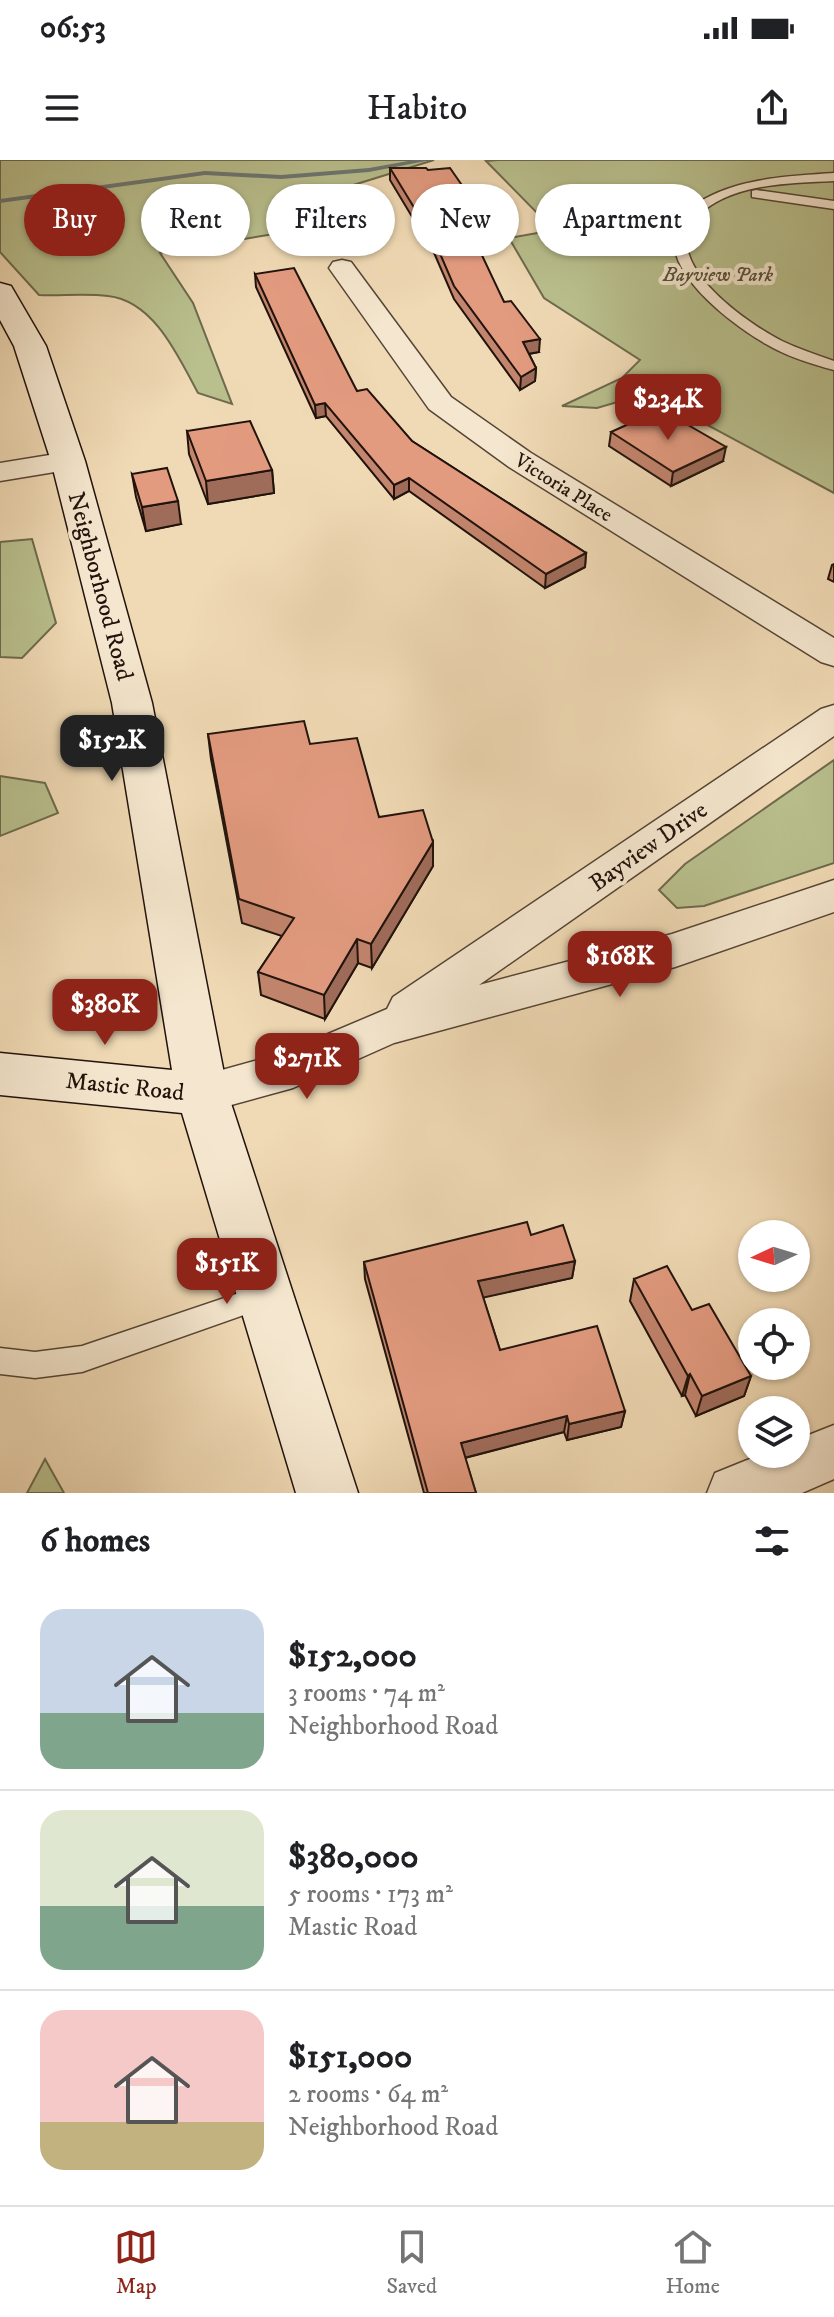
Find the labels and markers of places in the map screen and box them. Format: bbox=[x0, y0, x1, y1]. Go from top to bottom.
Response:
pin: $234K bbox=[612, 374, 724, 442]
pin: $152K bbox=[56, 715, 168, 783]
pin: $168K bbox=[564, 931, 676, 999]
pin: $380K bbox=[49, 979, 161, 1047]
pin: $271K bbox=[251, 1033, 363, 1101]
pin: $151K bbox=[171, 1238, 283, 1306]

